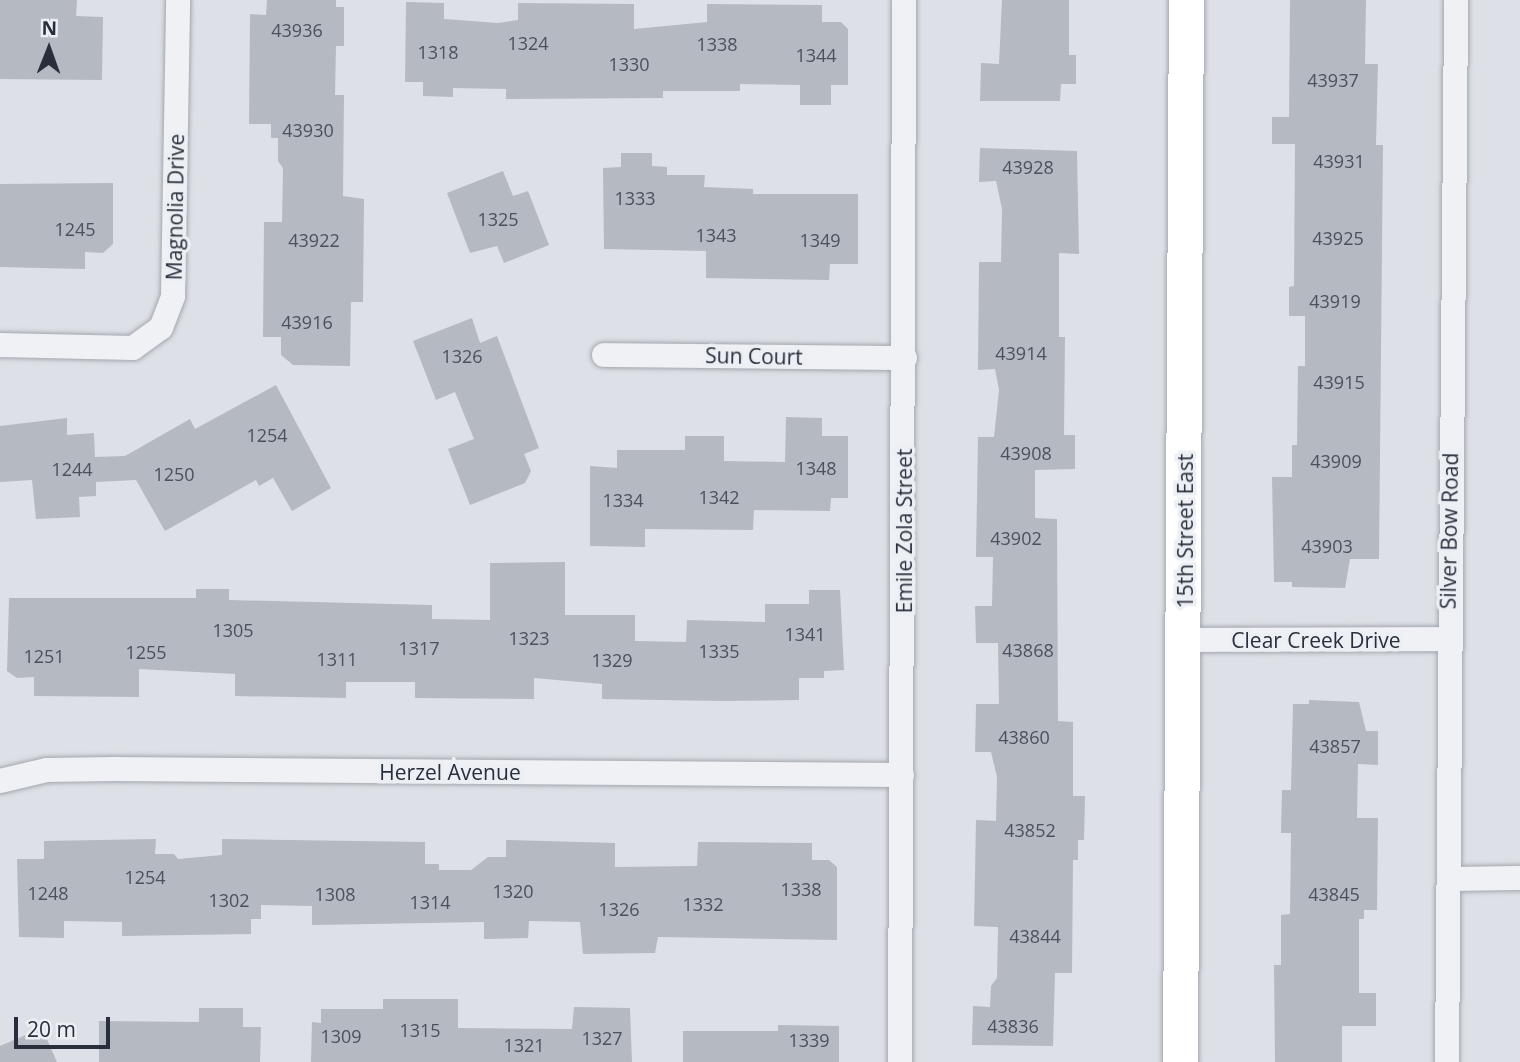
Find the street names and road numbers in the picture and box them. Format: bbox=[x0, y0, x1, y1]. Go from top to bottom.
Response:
street label: Magnolia Drive bbox=[161, 133, 189, 281]
street label: Sun Court bbox=[705, 343, 803, 369]
street label: Emile Zola Street bbox=[891, 449, 917, 613]
street label: Silver Bow Road bbox=[1435, 453, 1463, 609]
street label: 15th Street East bbox=[1172, 454, 1198, 608]
street label: Clear Creek Drive bbox=[1231, 627, 1401, 653]
street label: Herzel Avenue bbox=[379, 759, 521, 785]

